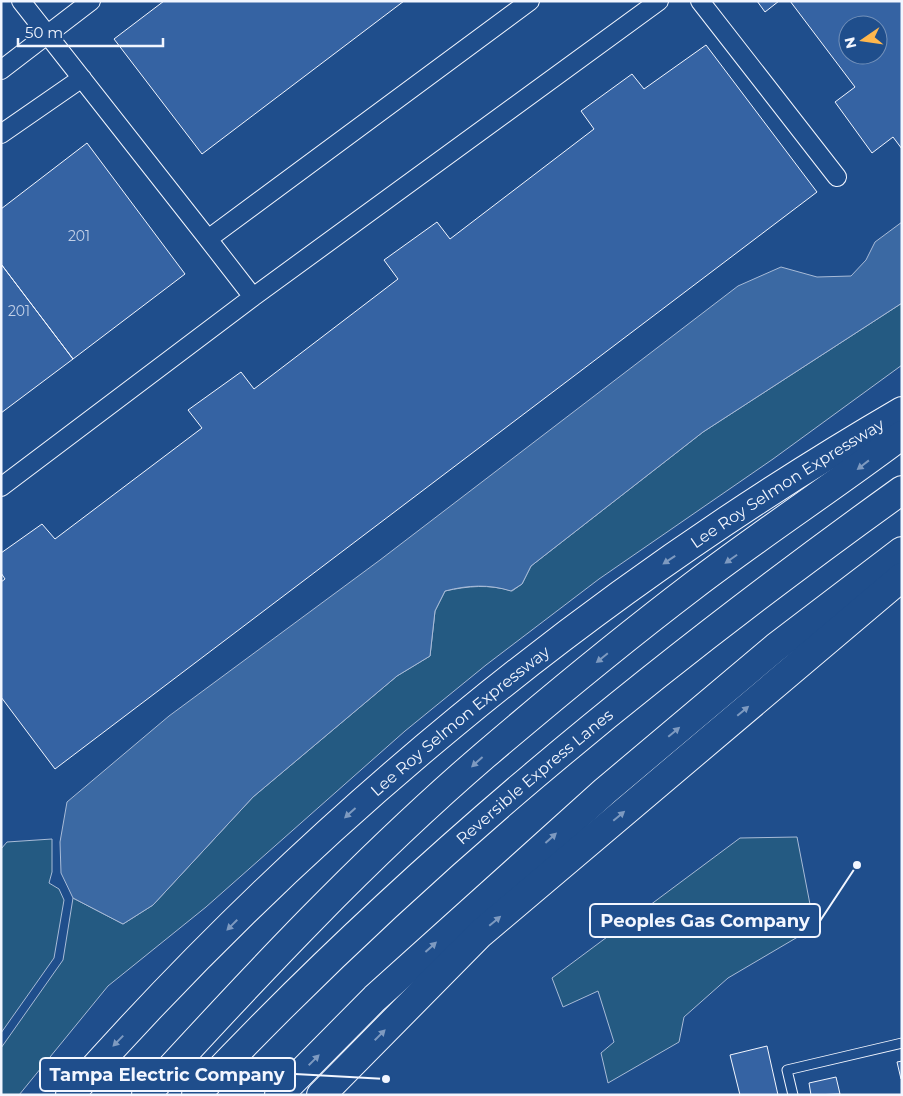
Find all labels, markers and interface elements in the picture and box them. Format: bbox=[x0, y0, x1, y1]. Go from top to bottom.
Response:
scale bar bbox=[18, 15, 162, 47]
north arrow bbox=[838, 15, 888, 65]
text: 50 m bbox=[25, 23, 63, 42]
text: N bbox=[840, 35, 860, 50]
house number: 201 bbox=[68, 227, 90, 245]
house number: 201 bbox=[8, 302, 30, 320]
street label: Lee Roy Selmon Expressway bbox=[687, 415, 888, 552]
one-way arrow bbox=[857, 459, 870, 470]
one-way arrow bbox=[724, 554, 738, 564]
one-way arrow bbox=[663, 555, 676, 565]
street label: Lee Roy Selmon Expressway bbox=[367, 642, 553, 800]
one-way arrow bbox=[596, 653, 609, 664]
street label: Reversible Express Lanes bbox=[452, 705, 617, 849]
one-way arrow bbox=[737, 705, 749, 717]
one-way arrow bbox=[667, 727, 680, 738]
one-way arrow bbox=[472, 756, 484, 768]
one-way arrow bbox=[345, 807, 357, 819]
one-way arrow bbox=[613, 811, 626, 822]
one-way arrow bbox=[545, 833, 558, 844]
callout: Peoples Gas Company bbox=[590, 904, 820, 937]
text: Peoples Gas Company bbox=[600, 910, 810, 932]
one-way arrow bbox=[489, 916, 502, 927]
one-way arrow bbox=[227, 919, 239, 931]
one-way arrow bbox=[424, 942, 437, 953]
one-way arrow bbox=[373, 1029, 385, 1041]
one-way arrow bbox=[112, 1034, 124, 1046]
one-way arrow bbox=[307, 1054, 319, 1066]
callout: Tampa Electric Company bbox=[40, 1058, 295, 1091]
text: Tampa Electric Company bbox=[49, 1064, 285, 1086]

